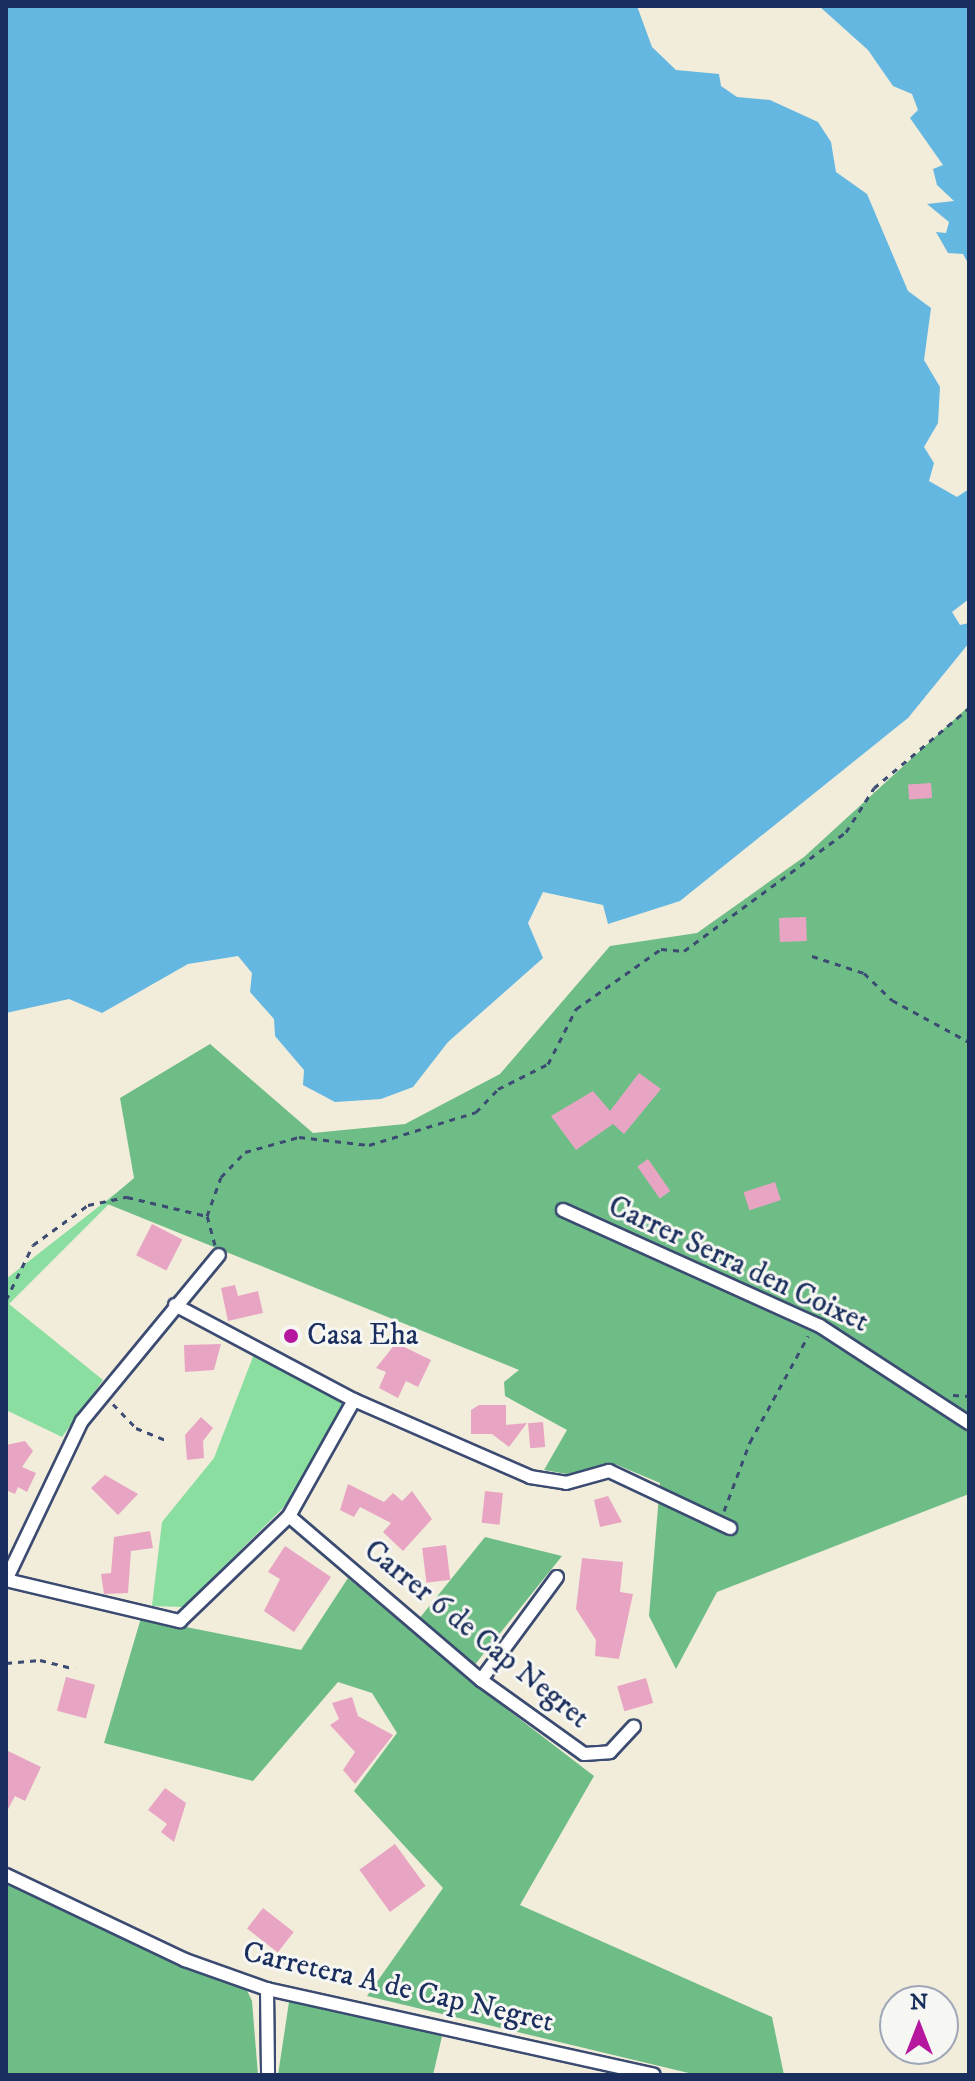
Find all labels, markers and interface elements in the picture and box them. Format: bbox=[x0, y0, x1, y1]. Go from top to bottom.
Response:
street label: Carrer Serra den Coixet bbox=[602, 1189, 874, 1341]
place label: Casa Eha bbox=[307, 1318, 419, 1354]
marker: Casa Eha bbox=[282, 1327, 300, 1345]
street label: Carrer 6 de Cap Negret bbox=[356, 1533, 596, 1737]
street label: Carretera A de Cap Negret bbox=[239, 1935, 557, 2041]
north arrow bbox=[879, 1985, 959, 2065]
text: N bbox=[910, 1989, 928, 2016]

